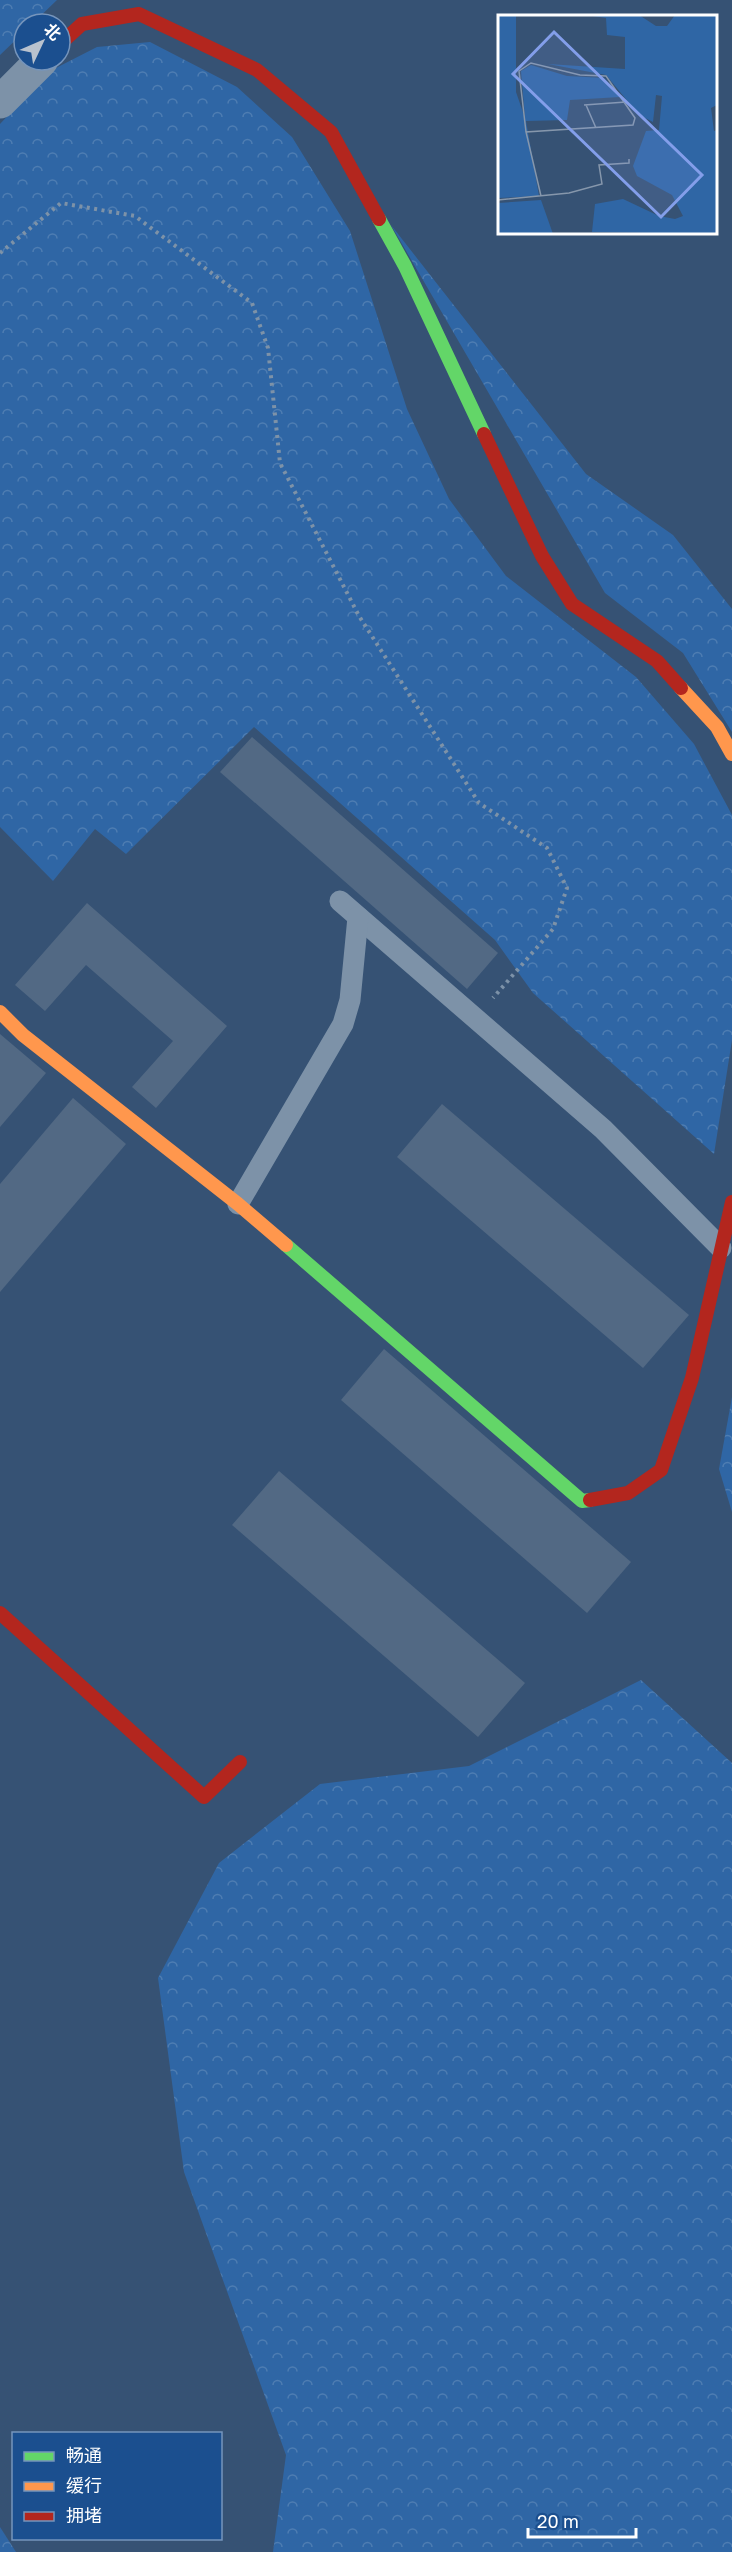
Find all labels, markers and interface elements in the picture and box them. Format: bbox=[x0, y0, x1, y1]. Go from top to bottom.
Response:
north arrow bbox=[12, 12, 72, 72]
inset map bbox=[498, 15, 717, 234]
text: 北 bbox=[40, 19, 66, 44]
legend bbox=[12, 2432, 222, 2540]
text: 畅通 bbox=[66, 2444, 102, 2466]
text: 缓行 bbox=[66, 2474, 102, 2496]
scale bar bbox=[528, 2501, 636, 2539]
text: 拥堵 bbox=[66, 2504, 102, 2526]
text: 20 m bbox=[537, 2510, 579, 2532]

